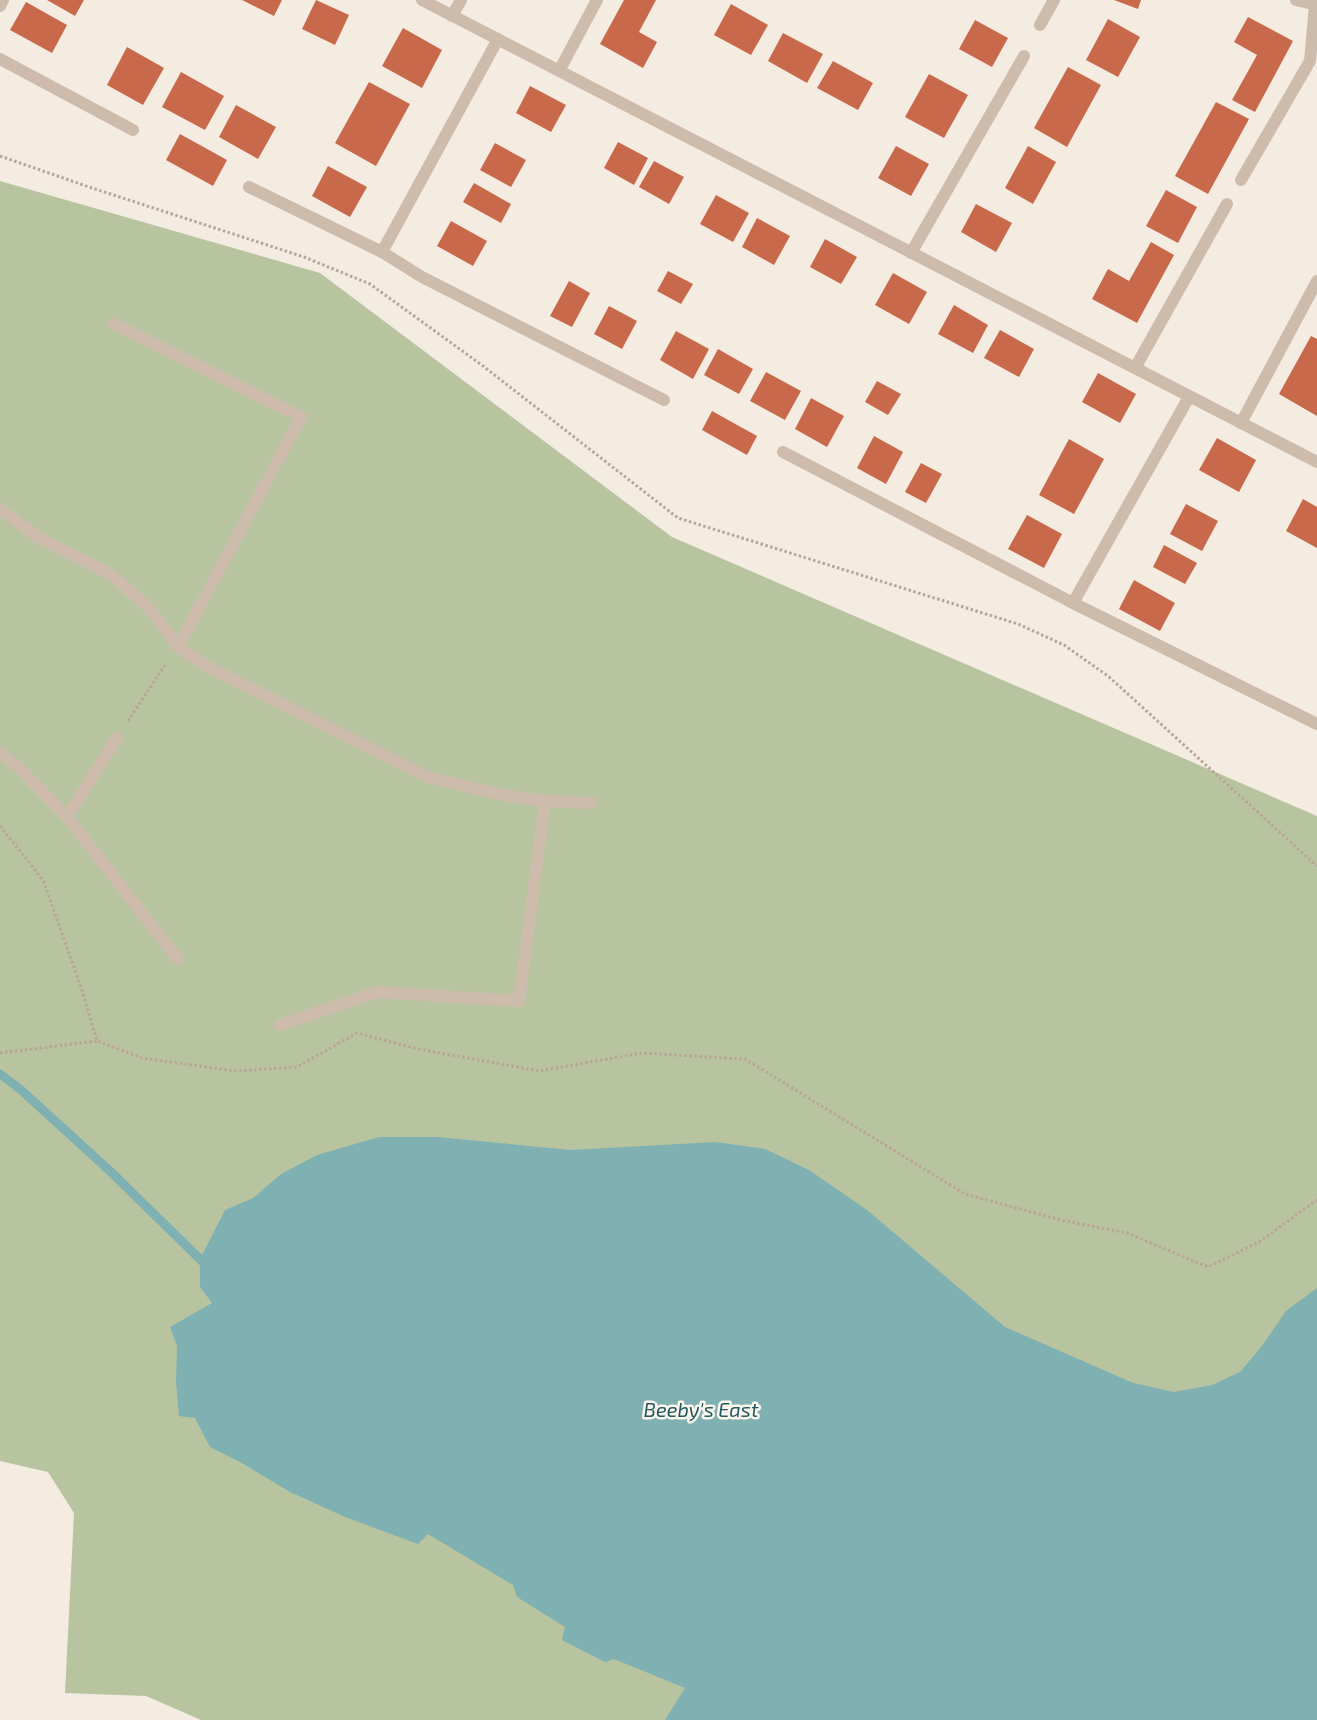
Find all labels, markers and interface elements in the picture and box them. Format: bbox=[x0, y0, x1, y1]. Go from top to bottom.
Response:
water label: Beeby's East bbox=[644, 1397, 759, 1422]

